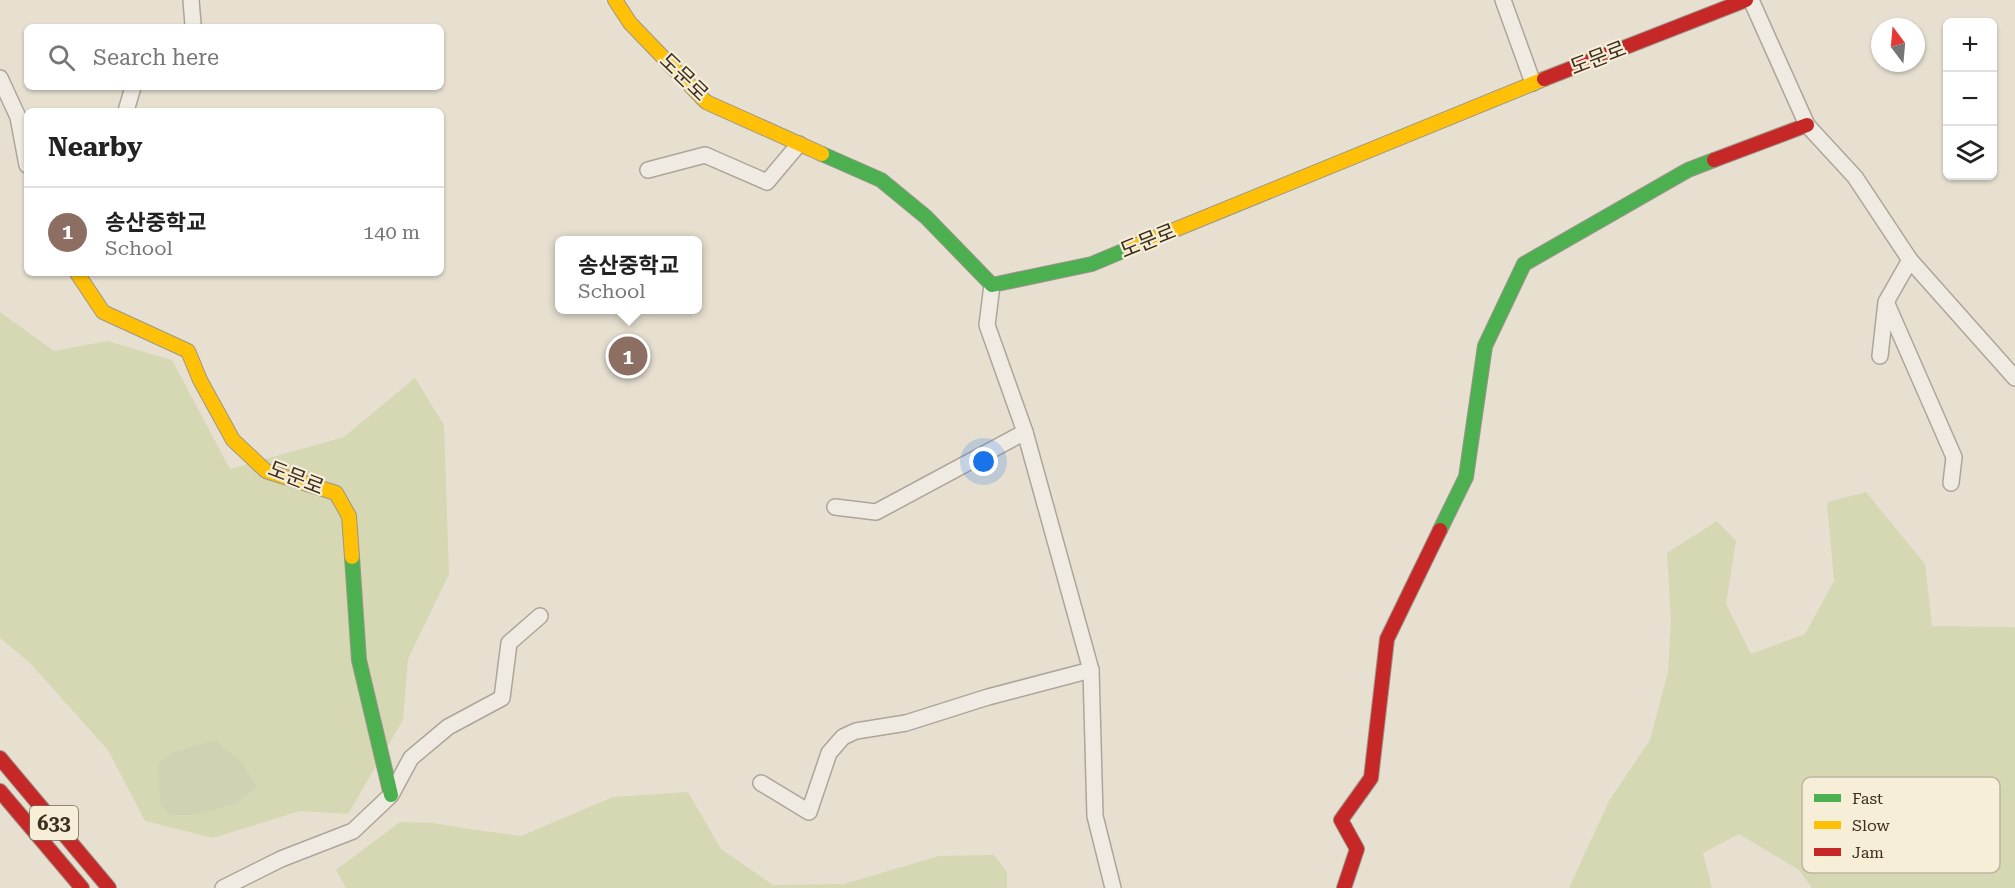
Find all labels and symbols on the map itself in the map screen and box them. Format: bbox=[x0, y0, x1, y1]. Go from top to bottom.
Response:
north arrow bbox=[1871, 18, 1925, 72]
street label: 도문로 bbox=[1567, 36, 1629, 80]
street label: 도문로 bbox=[655, 48, 713, 106]
street label: 도문로 bbox=[1117, 219, 1179, 263]
pin: 1 bbox=[608, 334, 648, 378]
your location bbox=[969, 447, 998, 476]
street label: 도문로 bbox=[265, 456, 327, 500]
legend bbox=[1802, 777, 2000, 873]
text: Fast bbox=[1852, 789, 1883, 808]
road number: 633 bbox=[30, 806, 78, 840]
text: Slow bbox=[1852, 816, 1890, 835]
text: Jam bbox=[1852, 843, 1884, 862]

